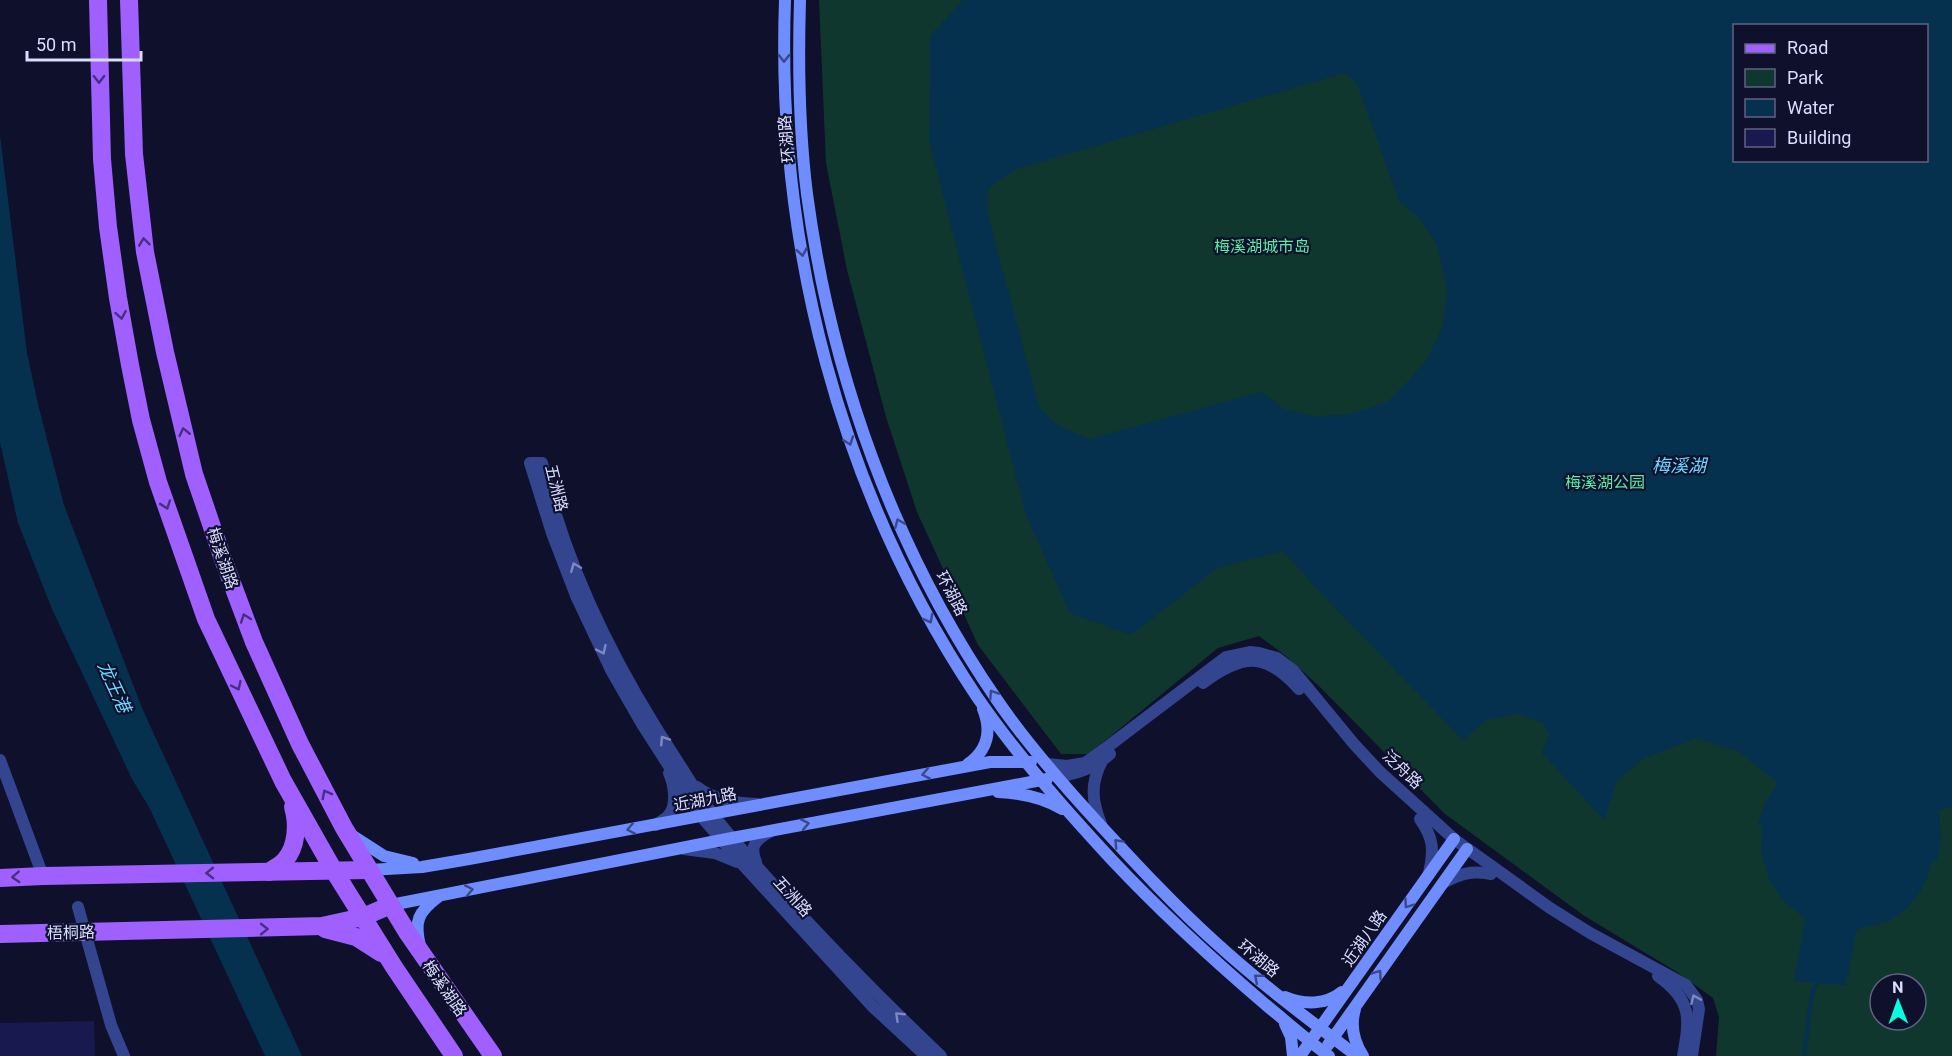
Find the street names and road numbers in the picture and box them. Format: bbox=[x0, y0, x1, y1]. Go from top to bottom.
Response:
street label: 环湖路 bbox=[775, 114, 798, 164]
street label: 五洲路 bbox=[541, 463, 572, 514]
street label: 梅溪湖路 bbox=[203, 525, 242, 592]
street label: 环湖路 bbox=[932, 568, 971, 619]
street label: 泛舟路 bbox=[1379, 746, 1427, 793]
street label: 近湖九路 bbox=[672, 784, 738, 815]
street label: 五洲路 bbox=[770, 872, 816, 921]
street label: 近湖八路 bbox=[1338, 907, 1391, 970]
street label: 梧桐路 bbox=[47, 923, 95, 942]
street label: 环湖路 bbox=[1234, 936, 1283, 981]
street label: 梅溪湖路 bbox=[418, 957, 471, 1020]

